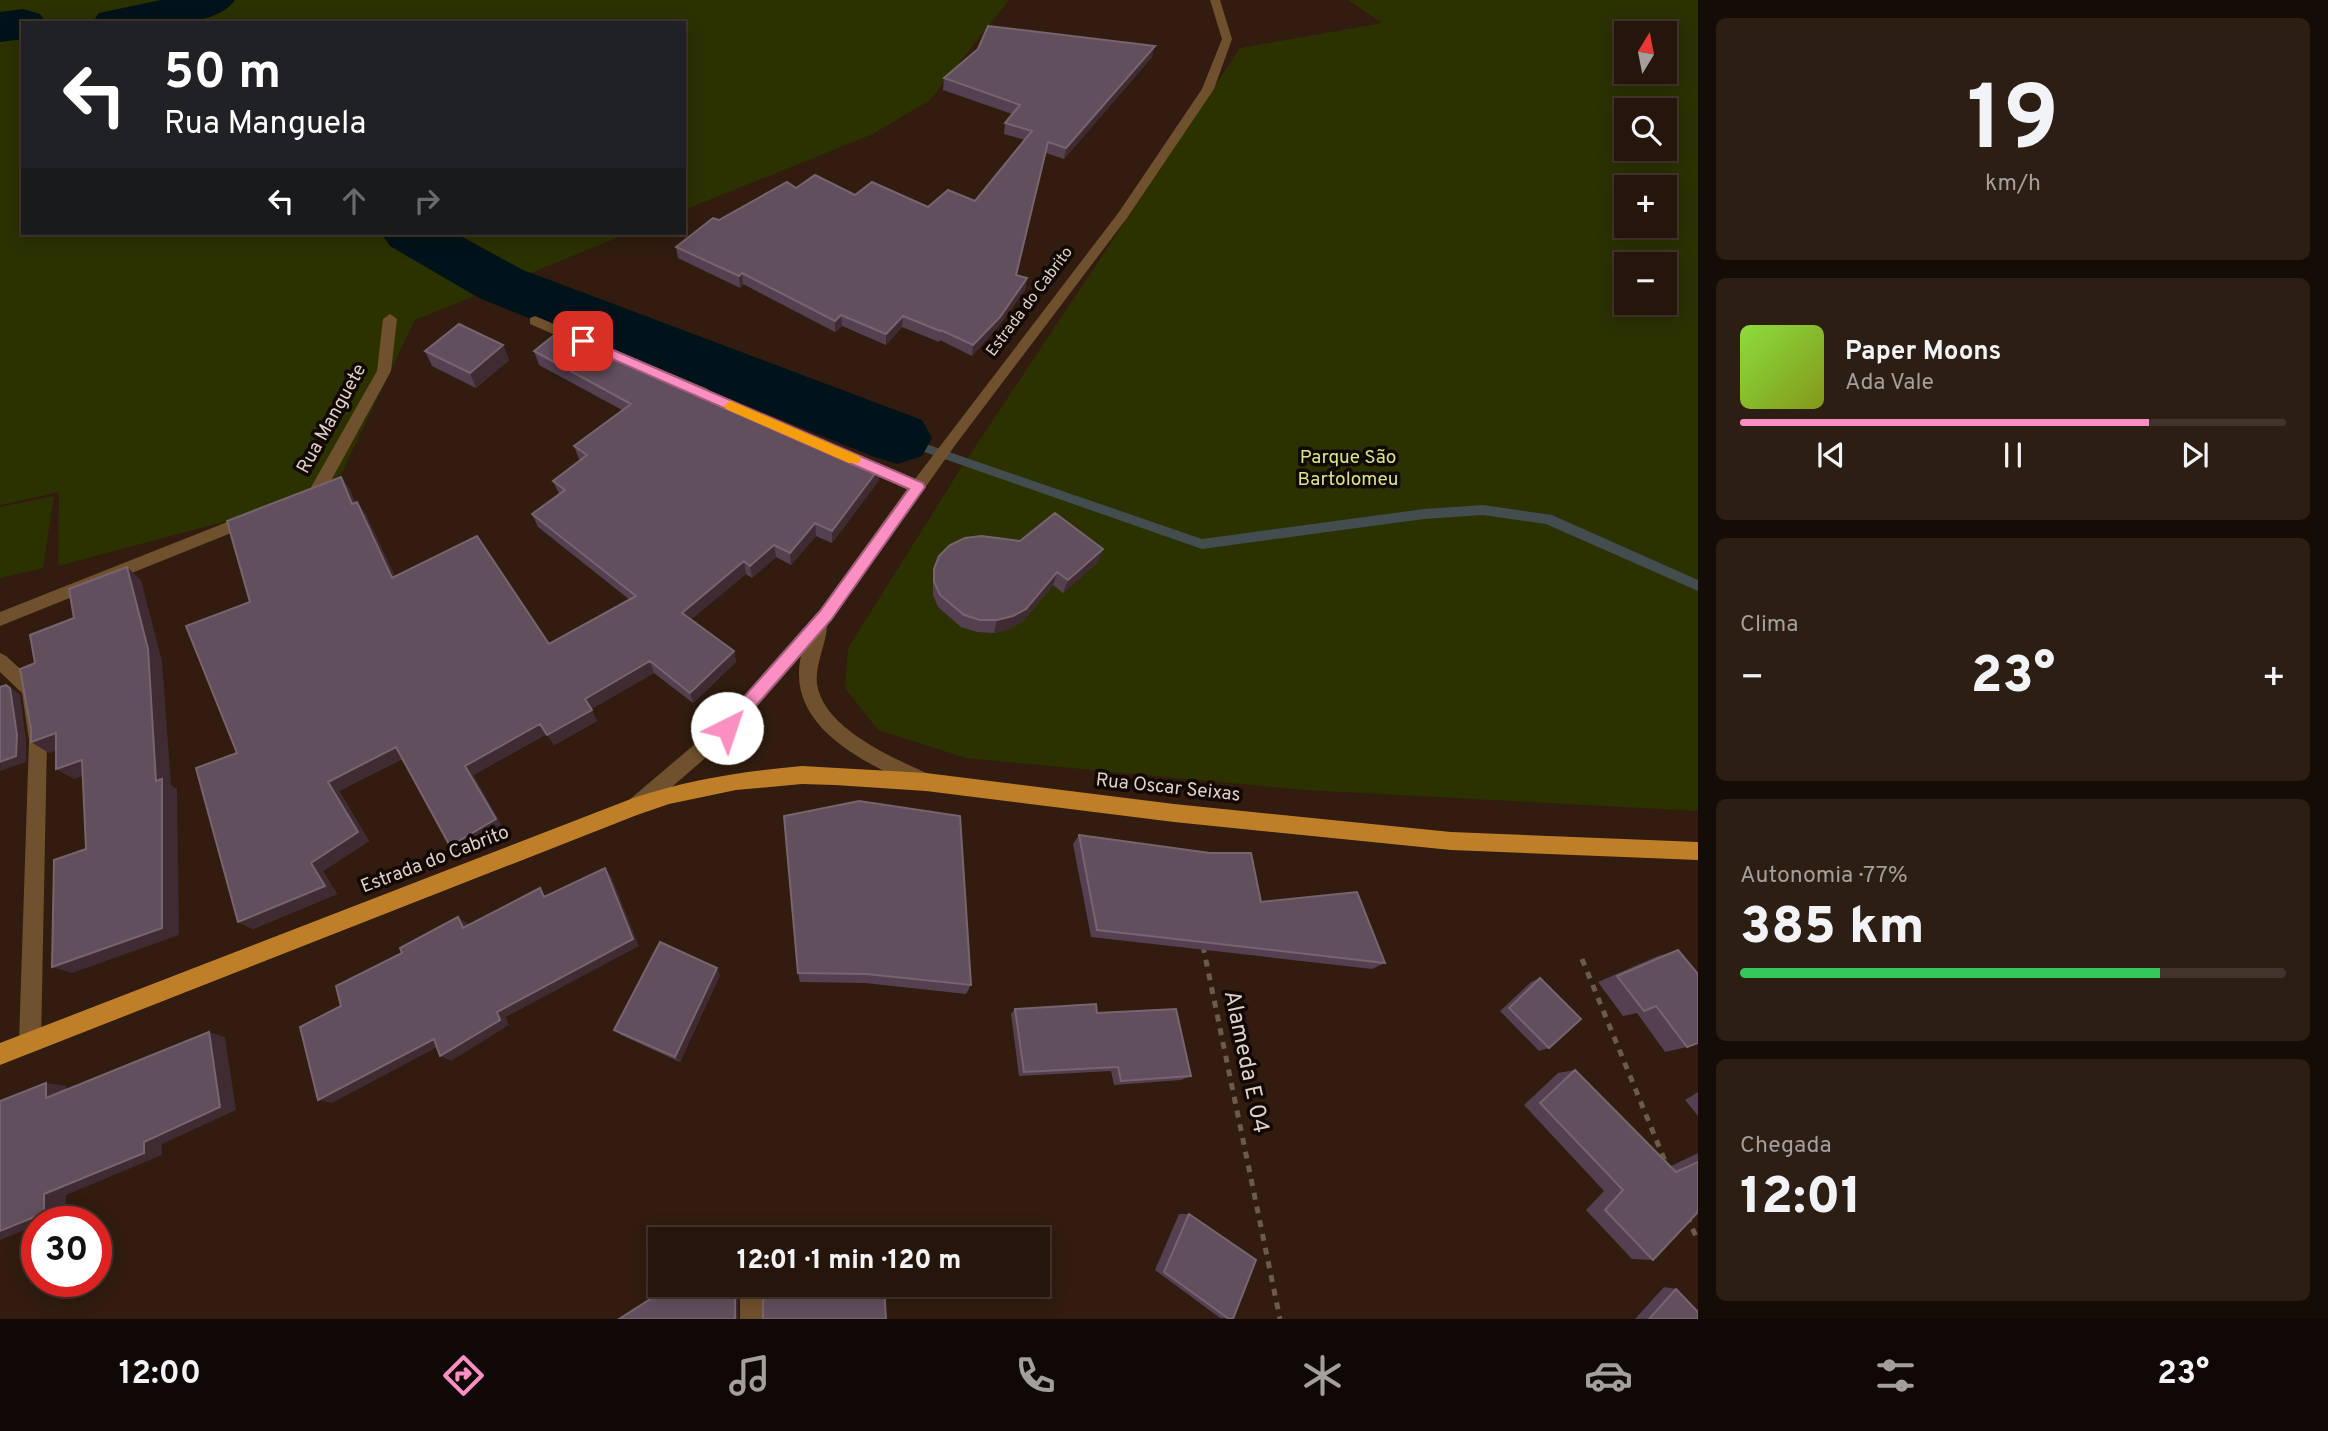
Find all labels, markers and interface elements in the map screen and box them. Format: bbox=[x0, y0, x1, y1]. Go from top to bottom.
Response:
north arrow bbox=[1614, 21, 1676, 84]
map controls bbox=[1614, 21, 1677, 315]
text: 50 m bbox=[164, 44, 281, 106]
icon: left bbox=[49, 49, 140, 140]
text: 19 bbox=[1967, 67, 2059, 182]
button: search bbox=[1614, 98, 1677, 161]
text: Rua Manguela bbox=[164, 105, 366, 145]
text: km/h bbox=[1985, 170, 2041, 199]
button: + bbox=[1614, 175, 1677, 238]
icon: left bbox=[262, 182, 300, 220]
icon: ahead bbox=[335, 182, 373, 220]
icon: right bbox=[408, 182, 446, 220]
street label: Estrada do Cabrito bbox=[982, 243, 1078, 361]
button: − bbox=[1614, 252, 1677, 315]
pin bbox=[553, 311, 613, 371]
icon: arrive bbox=[564, 322, 602, 360]
text: Paper Moons bbox=[1845, 336, 2001, 369]
street label: Rua Manguete bbox=[292, 360, 372, 478]
text: Ada Vale bbox=[1845, 369, 1934, 398]
icon: previous bbox=[1812, 436, 1850, 474]
icon: pause bbox=[1994, 436, 2032, 474]
icon: next bbox=[2176, 436, 2214, 474]
park label: Parque São Bartolomeu bbox=[1298, 446, 1398, 492]
text: Clima bbox=[1740, 611, 1798, 640]
text: 23° bbox=[1971, 645, 2055, 711]
text: − bbox=[1740, 655, 1765, 704]
text: + bbox=[2261, 655, 2286, 704]
position arrow bbox=[690, 691, 764, 765]
street label: Rua Oscar Seixas bbox=[1094, 768, 1242, 808]
street label: Estrada do Cabrito bbox=[357, 821, 513, 899]
text: Autonomia · 77% bbox=[1740, 862, 1908, 891]
text: 385 km bbox=[1740, 896, 1925, 962]
street label: Alameda E 04 bbox=[1216, 988, 1274, 1136]
text: Chegada bbox=[1740, 1132, 1832, 1161]
text: 12:01 bbox=[1740, 1166, 1862, 1232]
speed limit sign: 30 bbox=[21, 1206, 112, 1297]
text: 12:01 · 1 min · 120 m bbox=[737, 1245, 961, 1278]
icon: directions bbox=[439, 1351, 488, 1400]
icon: music bbox=[725, 1351, 774, 1400]
icon: phone bbox=[1011, 1351, 1060, 1400]
icon: climate bbox=[1298, 1351, 1347, 1400]
icon: car bbox=[1584, 1351, 1633, 1400]
icon: filters bbox=[1871, 1351, 1920, 1400]
text: 12:00 bbox=[119, 1355, 201, 1395]
text: 23° bbox=[2157, 1355, 2209, 1395]

